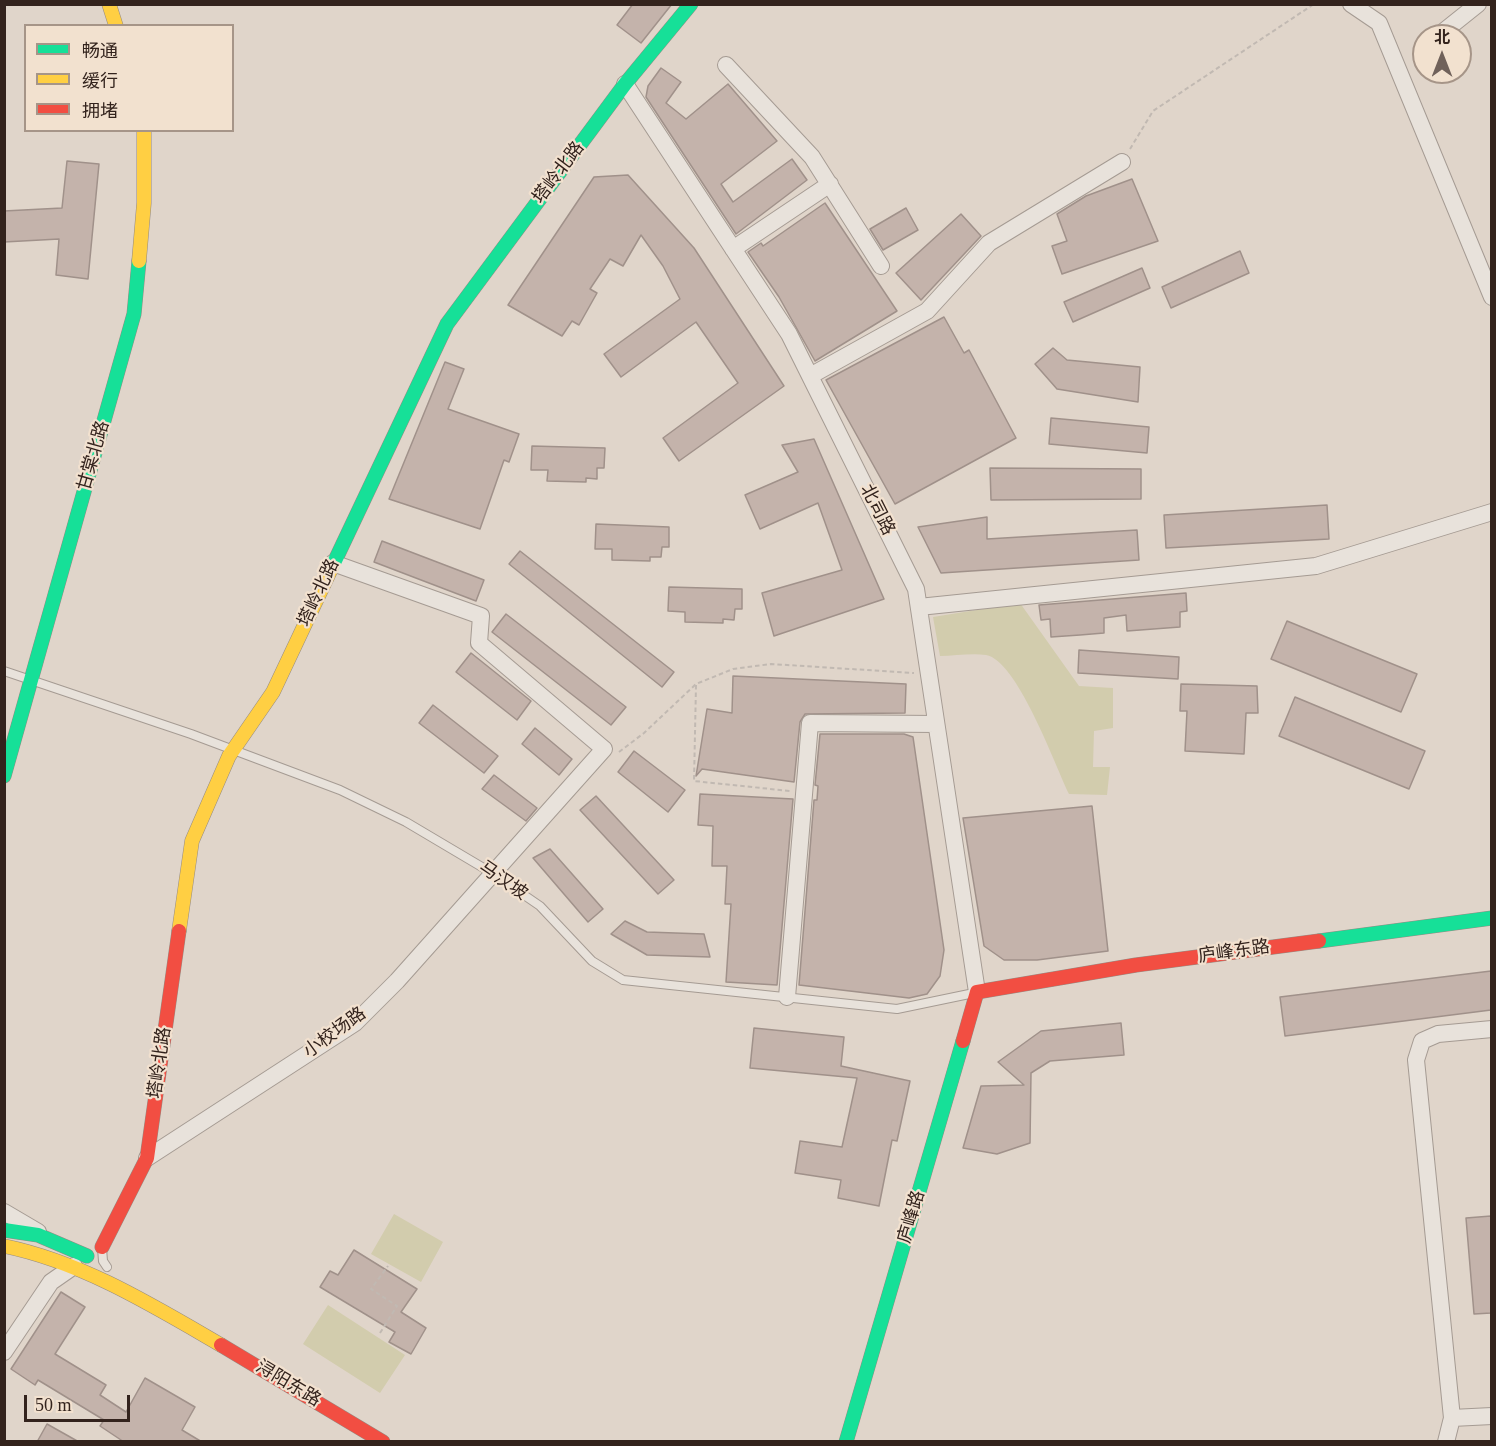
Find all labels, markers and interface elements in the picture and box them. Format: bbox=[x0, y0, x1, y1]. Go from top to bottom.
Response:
legend bbox=[24, 24, 234, 132]
north arrow bbox=[1412, 24, 1472, 84]
text: 北 bbox=[1434, 29, 1450, 46]
text: 畅通 bbox=[82, 41, 118, 61]
text: 缓行 bbox=[82, 71, 118, 91]
text: 拥堵 bbox=[82, 101, 118, 121]
street label: 塔岭北路 bbox=[529, 138, 589, 208]
street label: 甘棠北路 bbox=[74, 418, 114, 494]
street label: 北司路 bbox=[855, 481, 899, 539]
street label: 塔岭北路 bbox=[294, 556, 344, 630]
street label: 马汉坡 bbox=[475, 857, 531, 905]
street label: 庐峰东路 bbox=[1197, 936, 1271, 968]
street label: 小校场路 bbox=[300, 1003, 370, 1063]
street label: 塔岭北路 bbox=[144, 1026, 176, 1100]
street label: 庐峰路 bbox=[894, 1188, 930, 1246]
street label: 浔阳东路 bbox=[252, 1356, 324, 1412]
scale bar bbox=[27, 1383, 134, 1421]
text: 50 m bbox=[35, 1395, 72, 1415]

